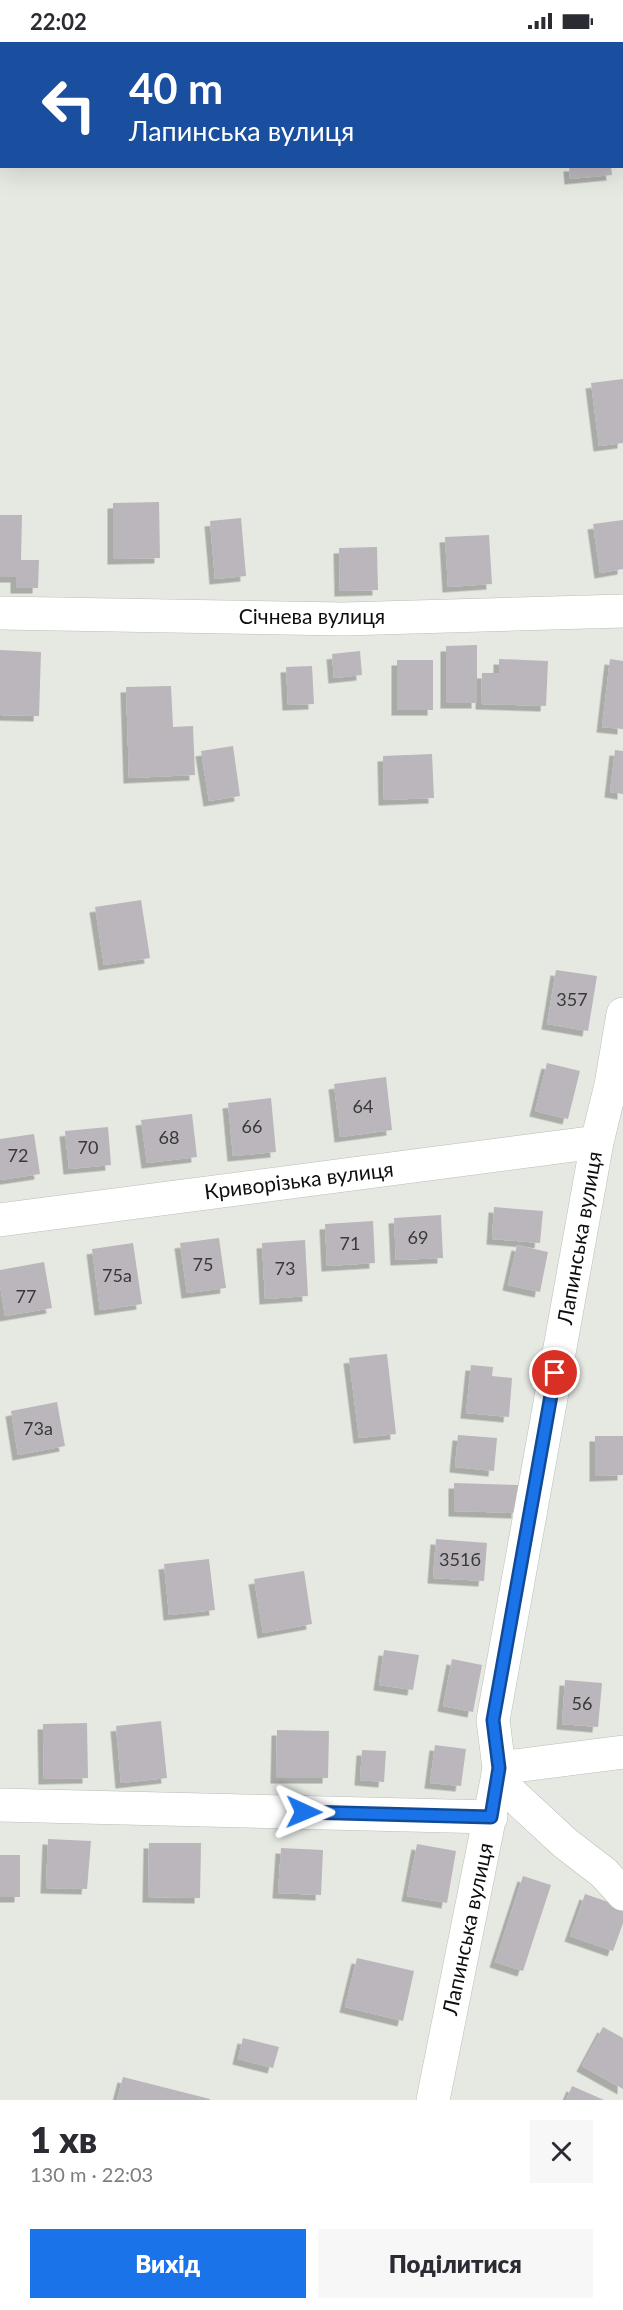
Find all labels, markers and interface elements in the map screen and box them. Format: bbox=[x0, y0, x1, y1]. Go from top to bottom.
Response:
text: 22:02 bbox=[30, 8, 87, 35]
text: 40 m bbox=[129, 63, 223, 113]
icon: left bbox=[30, 66, 108, 144]
text: Лапинська вулиця bbox=[129, 114, 354, 147]
street label: Січнева вулиця bbox=[239, 603, 385, 628]
house number: 357 bbox=[556, 988, 588, 1010]
house number: 64 bbox=[353, 1095, 373, 1117]
house number: 66 bbox=[242, 1115, 262, 1137]
house number: 68 bbox=[159, 1126, 179, 1148]
house number: 70 bbox=[78, 1136, 98, 1158]
house number: 72 bbox=[8, 1144, 28, 1166]
street label: Лапинська вулиця bbox=[551, 1149, 606, 1327]
street label: Криворізька вулиця bbox=[203, 1155, 395, 1204]
house number: 69 bbox=[408, 1226, 428, 1248]
house number: 71 bbox=[340, 1232, 360, 1254]
house number: 75 bbox=[193, 1253, 213, 1275]
house number: 73 bbox=[275, 1257, 295, 1279]
house number: 75а bbox=[102, 1264, 132, 1286]
house number: 77 bbox=[16, 1285, 36, 1307]
pin bbox=[529, 1347, 580, 1398]
icon: arrive bbox=[538, 1356, 571, 1389]
house number: 73а bbox=[23, 1417, 53, 1439]
house number: 351б bbox=[439, 1548, 481, 1570]
house number: 56 bbox=[572, 1692, 592, 1714]
position arrow bbox=[272, 1780, 336, 1844]
street label: Лапинська вулиця bbox=[436, 1840, 497, 2018]
text: 1 хв bbox=[30, 2117, 97, 2161]
button: close bbox=[530, 2120, 593, 2183]
text: 130 m · 22:03 bbox=[30, 2162, 153, 2186]
button: Вихід bbox=[30, 2229, 306, 2298]
button: Поділитися bbox=[318, 2229, 593, 2298]

